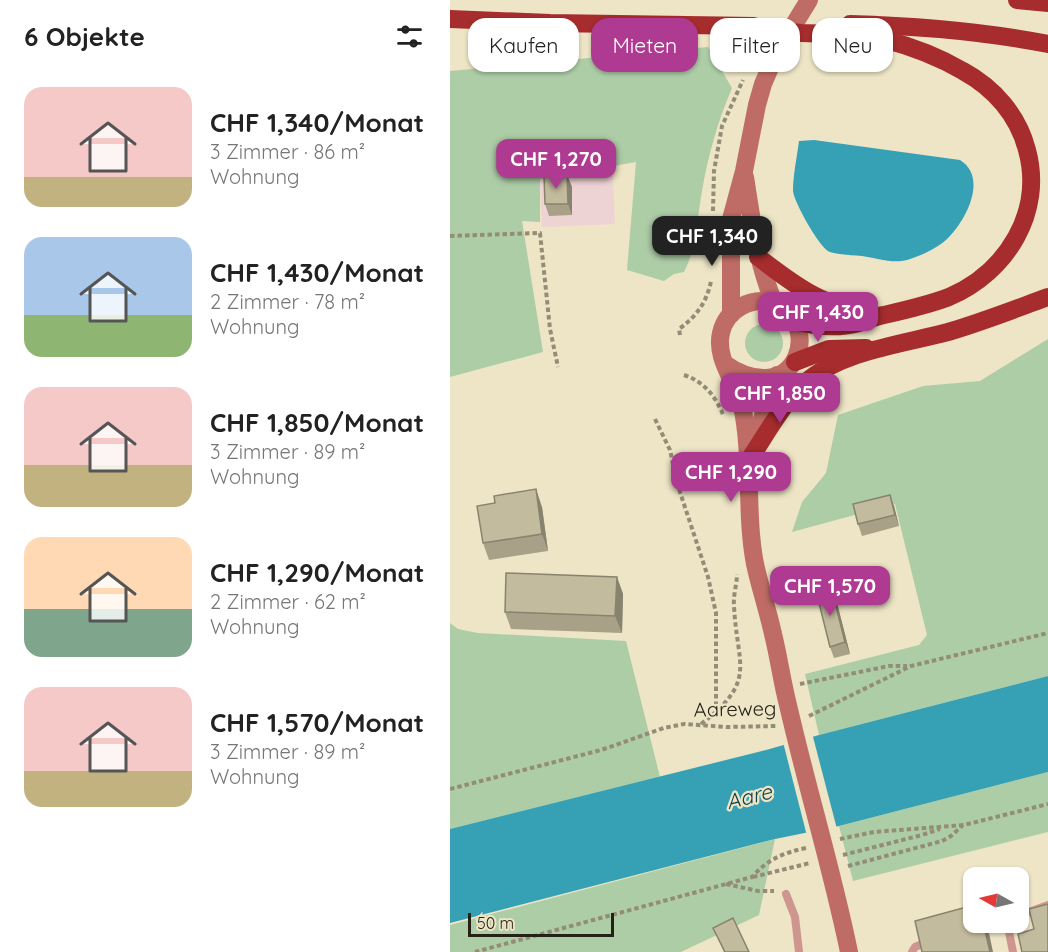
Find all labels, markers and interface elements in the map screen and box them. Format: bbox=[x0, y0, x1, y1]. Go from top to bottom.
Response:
chip: Kaufen bbox=[468, 18, 579, 72]
chip: Mieten bbox=[591, 18, 698, 72]
chip: Filter bbox=[710, 18, 800, 72]
chip: Neu bbox=[812, 18, 893, 72]
text: 6 Objekte bbox=[24, 20, 145, 53]
icon: filters bbox=[393, 20, 426, 53]
text: CHF 1,340/Monat bbox=[210, 106, 424, 139]
icon: home bbox=[72, 111, 144, 183]
text: 3 Zimmer · 86 m² bbox=[210, 139, 365, 164]
pin: CHF 1,270 bbox=[487, 139, 625, 190]
text: CHF 1,270 bbox=[510, 146, 602, 171]
text: Wohnung bbox=[210, 164, 299, 189]
pin: CHF 1,340 bbox=[643, 216, 781, 267]
text: CHF 1,340 bbox=[666, 223, 758, 248]
text: CHF 1,430/Monat bbox=[210, 256, 424, 289]
icon: home bbox=[72, 261, 144, 333]
text: 2 Zimmer · 78 m² bbox=[210, 289, 365, 314]
pin: CHF 1,430 bbox=[749, 292, 887, 343]
text: CHF 1,430 bbox=[772, 299, 864, 324]
text: Wohnung bbox=[210, 314, 299, 339]
pin: CHF 1,850 bbox=[711, 373, 849, 424]
text: CHF 1,850 bbox=[734, 380, 826, 405]
text: CHF 1,850/Monat bbox=[210, 406, 424, 439]
icon: home bbox=[72, 411, 144, 483]
text: 3 Zimmer · 89 m² bbox=[210, 439, 365, 464]
pin: CHF 1,290 bbox=[662, 452, 800, 503]
text: CHF 1,290 bbox=[685, 459, 777, 484]
text: Wohnung bbox=[210, 464, 299, 489]
text: CHF 1,290/Monat bbox=[210, 556, 424, 589]
icon: home bbox=[72, 561, 144, 633]
pin: CHF 1,570 bbox=[761, 566, 899, 617]
text: CHF 1,570 bbox=[784, 573, 876, 598]
text: 2 Zimmer · 62 m² bbox=[210, 589, 366, 614]
text: Wohnung bbox=[210, 614, 299, 639]
street label: Aareweg bbox=[693, 695, 777, 722]
text: CHF 1,570/Monat bbox=[210, 706, 424, 739]
icon: home bbox=[72, 711, 144, 783]
text: 3 Zimmer · 89 m² bbox=[210, 739, 365, 764]
text: Wohnung bbox=[210, 764, 299, 789]
water label: Aare bbox=[723, 778, 775, 814]
north arrow bbox=[963, 867, 1029, 933]
map controls bbox=[963, 867, 1029, 933]
scale bar bbox=[468, 910, 614, 938]
text: 50 m bbox=[477, 913, 514, 933]

